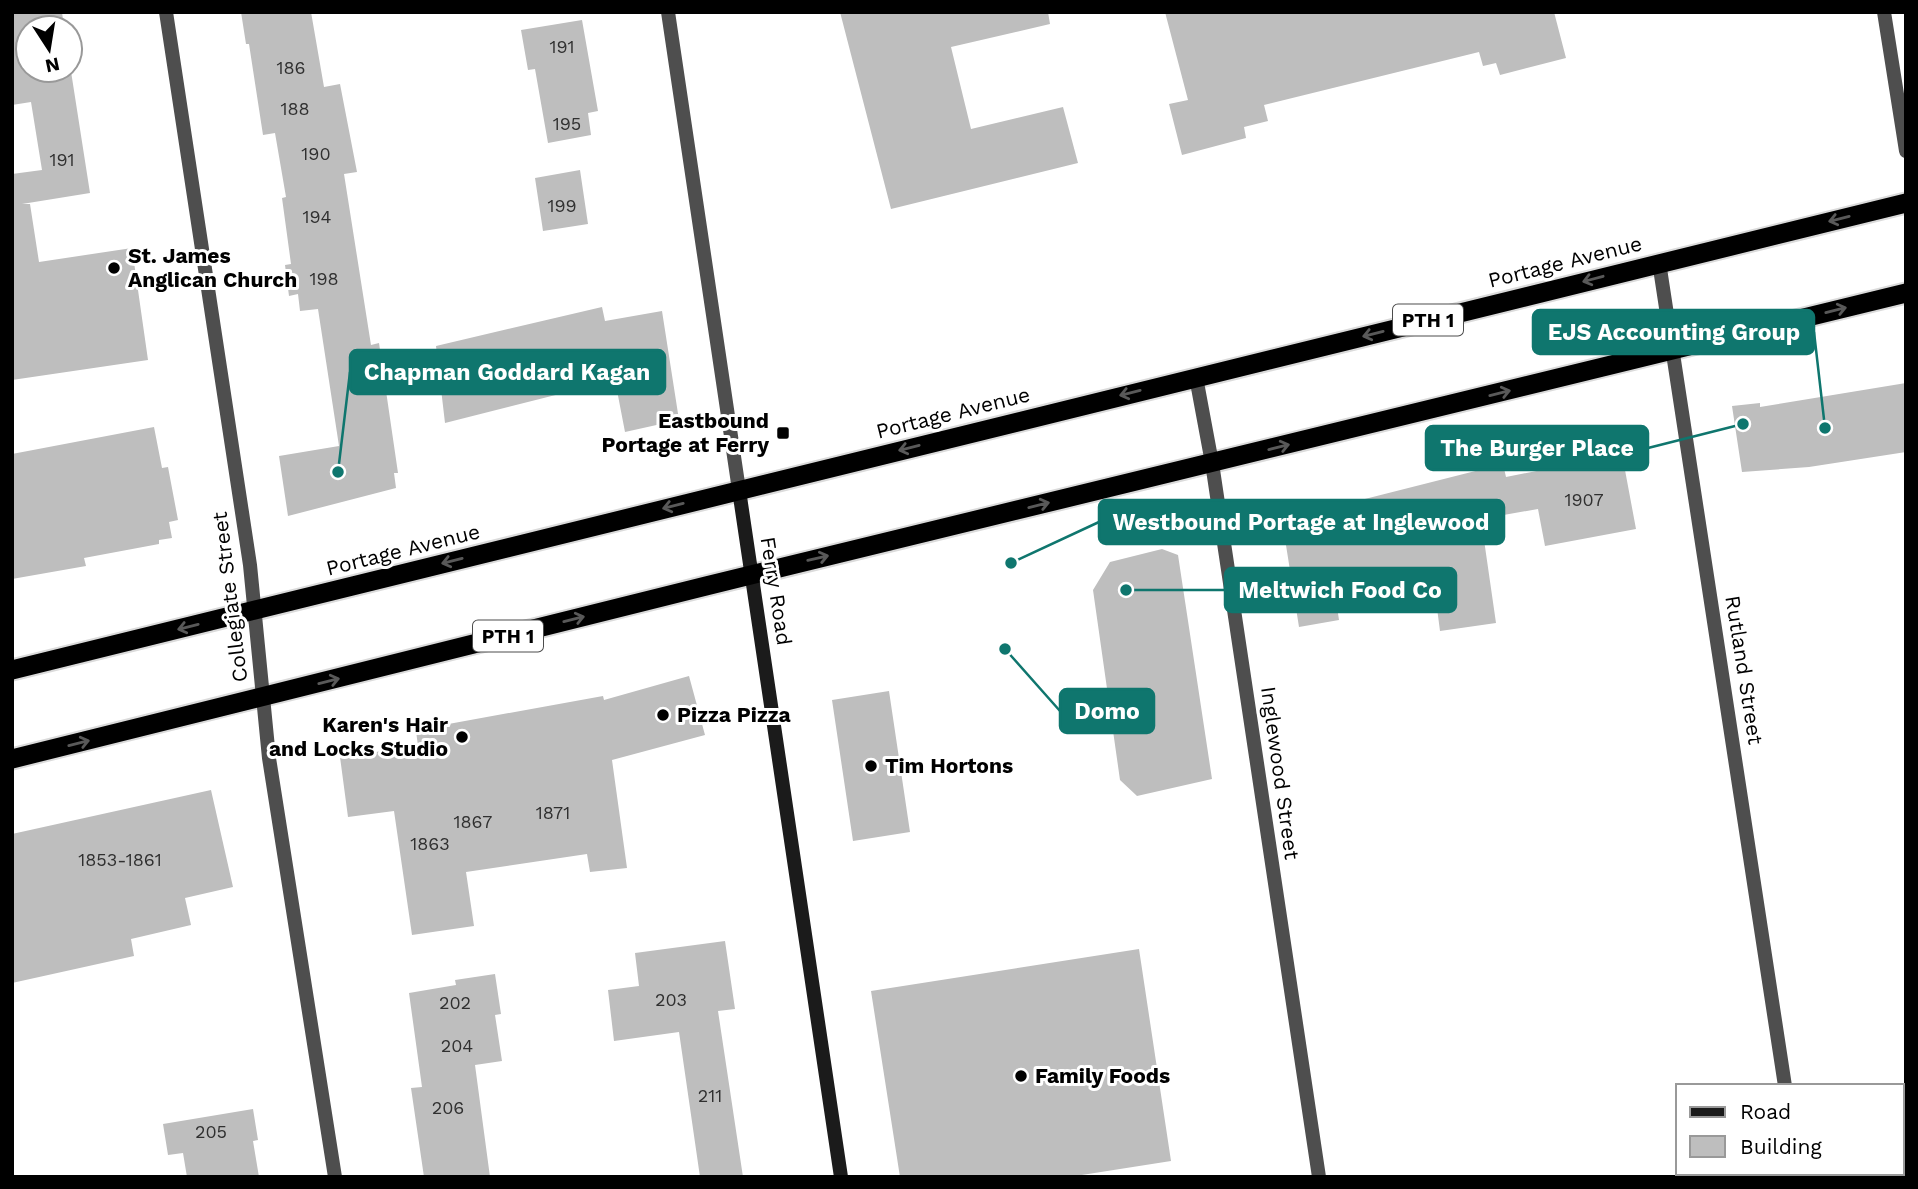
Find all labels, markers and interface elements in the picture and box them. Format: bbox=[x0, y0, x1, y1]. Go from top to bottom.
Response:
north arrow bbox=[14, 14, 84, 84]
house number: 191 bbox=[549, 36, 575, 57]
text: N bbox=[43, 52, 62, 78]
house number: 186 bbox=[276, 57, 306, 78]
house number: 188 bbox=[280, 98, 310, 119]
house number: 195 bbox=[553, 113, 581, 134]
house number: 190 bbox=[301, 143, 331, 164]
house number: 191 bbox=[49, 149, 75, 170]
house number: 199 bbox=[547, 195, 577, 216]
house number: 194 bbox=[302, 206, 332, 227]
one-way arrow bbox=[1829, 214, 1851, 227]
street label: Portage Avenue bbox=[1485, 230, 1644, 293]
place label: St. James Anglican Church bbox=[128, 243, 297, 292]
marker: St. James Anglican Church bbox=[106, 260, 122, 276]
house number: 198 bbox=[309, 268, 339, 289]
one-way arrow bbox=[1583, 274, 1605, 287]
one-way arrow bbox=[1824, 303, 1847, 316]
road number: PTH 1 bbox=[1393, 304, 1463, 336]
callout: EJS Accounting Group bbox=[1533, 310, 1814, 354]
text: EJS Accounting Group bbox=[1548, 319, 1800, 346]
one-way arrow bbox=[1362, 328, 1384, 341]
callout: Chapman Goddard Kagan bbox=[350, 350, 665, 394]
text: Chapman Goddard Kagan bbox=[364, 359, 650, 386]
street label: Portage Avenue bbox=[873, 381, 1032, 444]
one-way arrow bbox=[1488, 386, 1511, 399]
one-way arrow bbox=[1119, 387, 1142, 400]
place label: Eastbound Portage at Ferry bbox=[602, 408, 769, 457]
marker: Eastbound Portage at Ferry bbox=[775, 425, 791, 441]
callout: The Burger Place bbox=[1426, 426, 1648, 470]
text: The Burger Place bbox=[1440, 435, 1634, 462]
one-way arrow bbox=[1267, 439, 1290, 453]
one-way arrow bbox=[898, 441, 921, 455]
house number: 1907 bbox=[1564, 489, 1604, 510]
one-way arrow bbox=[1028, 498, 1050, 511]
one-way arrow bbox=[662, 500, 685, 513]
callout: Westbound Portage at Inglewood bbox=[1099, 500, 1504, 544]
text: Westbound Portage at Inglewood bbox=[1113, 509, 1489, 536]
street label: Collegiate Street bbox=[207, 510, 252, 684]
street label: Portage Avenue bbox=[323, 518, 482, 581]
street label: Ferry Road bbox=[756, 535, 797, 647]
one-way arrow bbox=[806, 551, 829, 564]
one-way arrow bbox=[441, 555, 464, 568]
callout: Meltwich Food Co bbox=[1225, 568, 1456, 612]
text: Meltwich Food Co bbox=[1238, 577, 1442, 604]
street label: Rutland Street bbox=[1720, 594, 1769, 746]
one-way arrow bbox=[562, 612, 584, 625]
one-way arrow bbox=[178, 621, 200, 634]
road number: PTH 1 bbox=[473, 621, 543, 652]
one-way arrow bbox=[317, 674, 340, 687]
street label: Inglewood Street bbox=[1256, 685, 1305, 861]
callout: Domo bbox=[1060, 689, 1154, 733]
text: Domo bbox=[1074, 698, 1140, 725]
place label: Pizza Pizza bbox=[677, 702, 792, 727]
marker: Pizza Pizza bbox=[655, 707, 671, 723]
place label: Karen's Hair and Locks Studio bbox=[269, 712, 448, 761]
marker: Karen's Hair and Locks Studio bbox=[454, 729, 470, 745]
one-way arrow bbox=[67, 736, 89, 749]
place label: Tim Hortons bbox=[885, 753, 1013, 778]
marker: Tim Hortons bbox=[863, 758, 879, 774]
house number: 1871 bbox=[536, 802, 570, 823]
house number: 1867 bbox=[454, 811, 492, 832]
house number: 1863 bbox=[410, 833, 450, 854]
house number: 1853-1861 bbox=[78, 849, 162, 870]
house number: 203 bbox=[655, 989, 687, 1010]
house number: 202 bbox=[439, 992, 471, 1013]
house number: 204 bbox=[441, 1035, 473, 1056]
place label: Family Foods bbox=[1035, 1063, 1170, 1088]
marker: Family Foods bbox=[1013, 1068, 1029, 1084]
legend bbox=[1676, 1084, 1904, 1175]
house number: 211 bbox=[698, 1085, 722, 1106]
house number: 206 bbox=[432, 1097, 464, 1118]
text: Road bbox=[1740, 1099, 1791, 1124]
house number: 205 bbox=[195, 1121, 227, 1142]
text: Building bbox=[1740, 1134, 1822, 1159]

